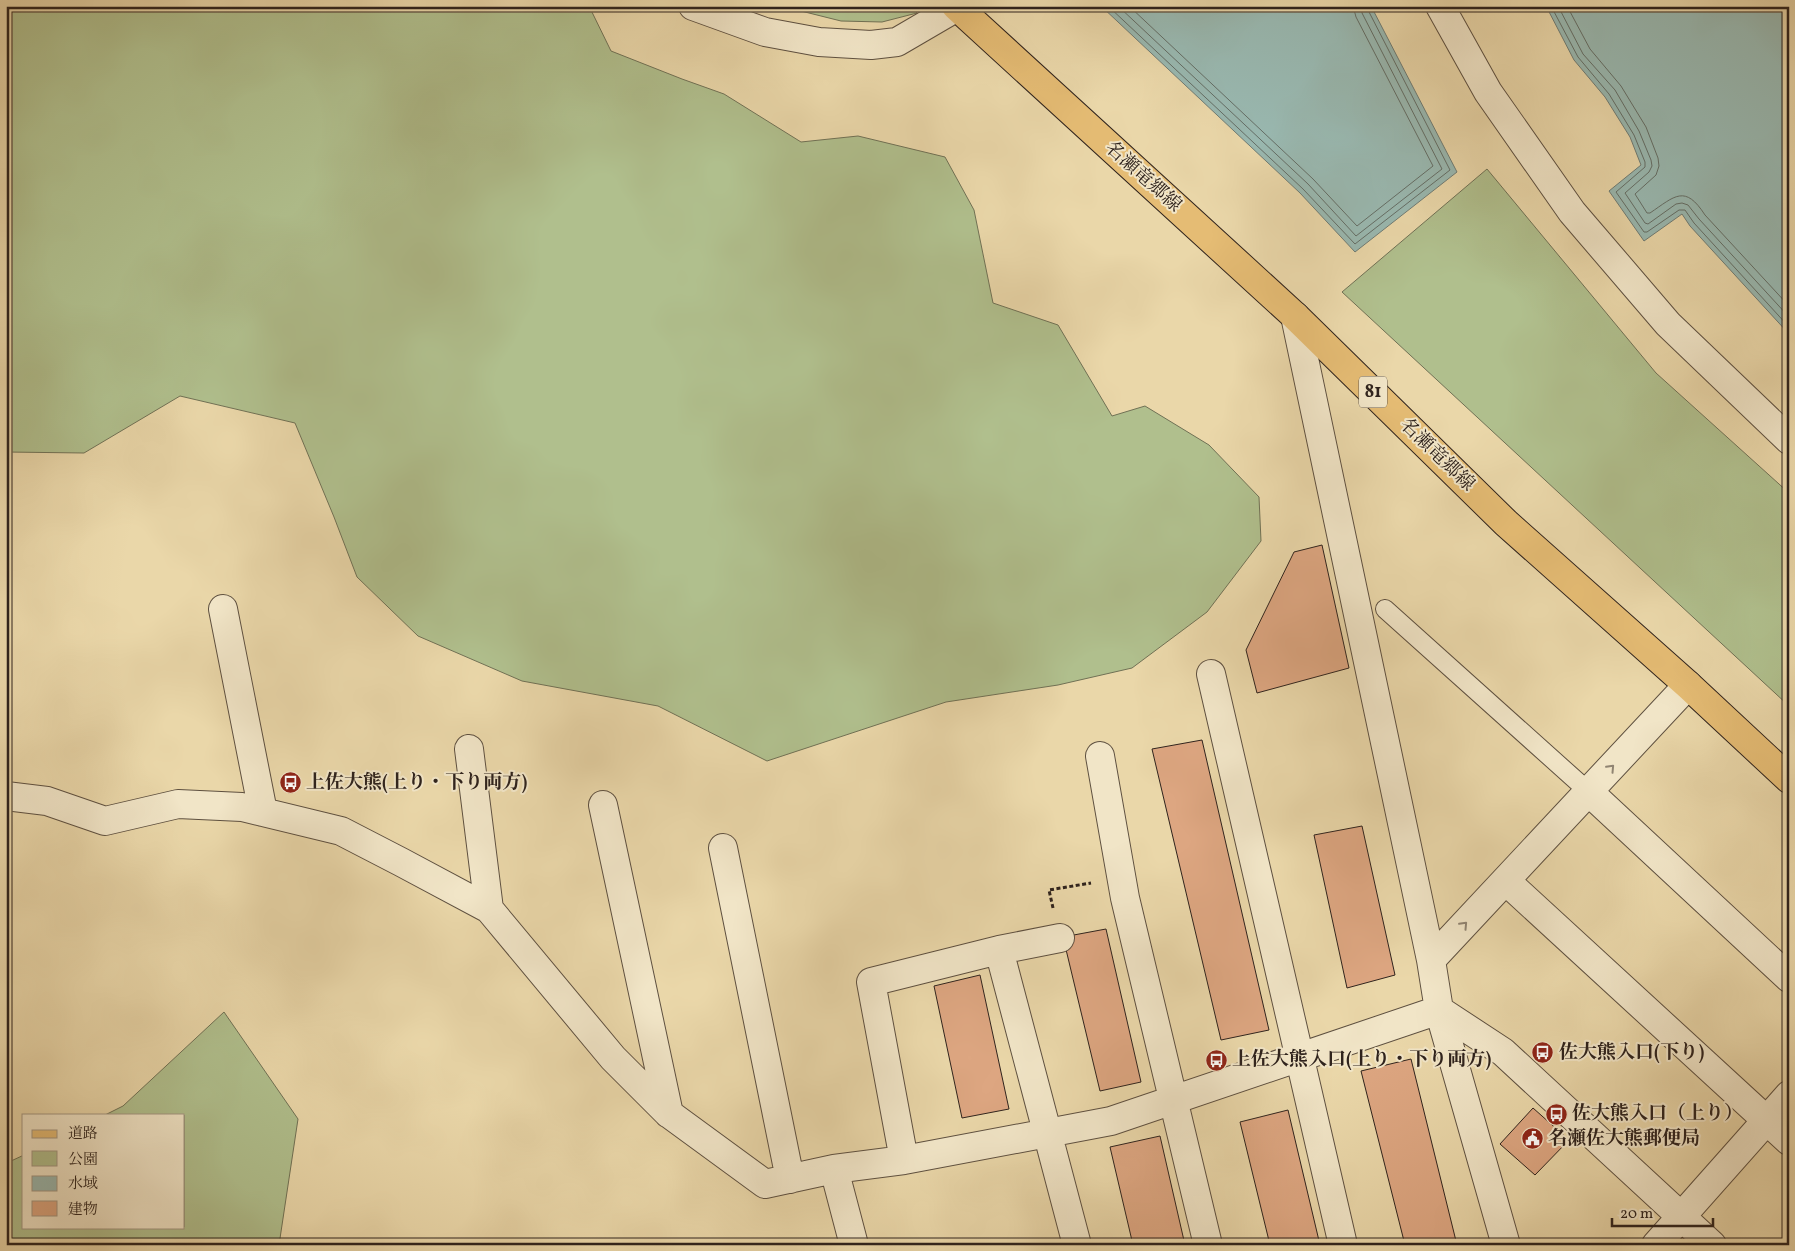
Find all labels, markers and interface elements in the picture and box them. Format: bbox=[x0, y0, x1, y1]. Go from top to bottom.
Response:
street label: 名瀬竜郷線 bbox=[1099, 136, 1187, 218]
road number: 81 bbox=[1359, 377, 1387, 408]
street label: 名瀬竜郷線 bbox=[1394, 413, 1480, 497]
one-way arrow bbox=[1605, 764, 1614, 773]
place label: 上佐大熊(上り・下り両方) bbox=[306, 770, 527, 796]
bus stop icon: 上佐大熊(上り・下り両方) bbox=[278, 771, 302, 795]
one-way arrow bbox=[1459, 922, 1468, 931]
place label: 佐大熊入口(下り) bbox=[1559, 1040, 1704, 1066]
bus stop icon: 佐大熊入口(下り) bbox=[1531, 1041, 1555, 1065]
place label: 上佐大熊入口(上り・下り両方) bbox=[1232, 1047, 1491, 1073]
bus stop icon: 上佐大熊入口(上り・下り両方) bbox=[1204, 1048, 1228, 1072]
place label: 佐大熊入口（上り） bbox=[1572, 1101, 1743, 1127]
bus stop icon: 佐大熊入口（上り） bbox=[1544, 1102, 1568, 1126]
legend bbox=[22, 1114, 185, 1228]
text: 道路 bbox=[68, 1124, 98, 1145]
place label: 名瀬佐大熊郵便局 bbox=[1548, 1126, 1700, 1152]
public building icon: 名瀬佐大熊郵便局 bbox=[1520, 1127, 1544, 1151]
text: 公園 bbox=[68, 1150, 98, 1171]
text: 水域 bbox=[68, 1174, 98, 1195]
scale bar bbox=[1612, 1196, 1714, 1228]
text: 建物 bbox=[68, 1200, 98, 1221]
text: 20 m bbox=[1620, 1204, 1653, 1225]

